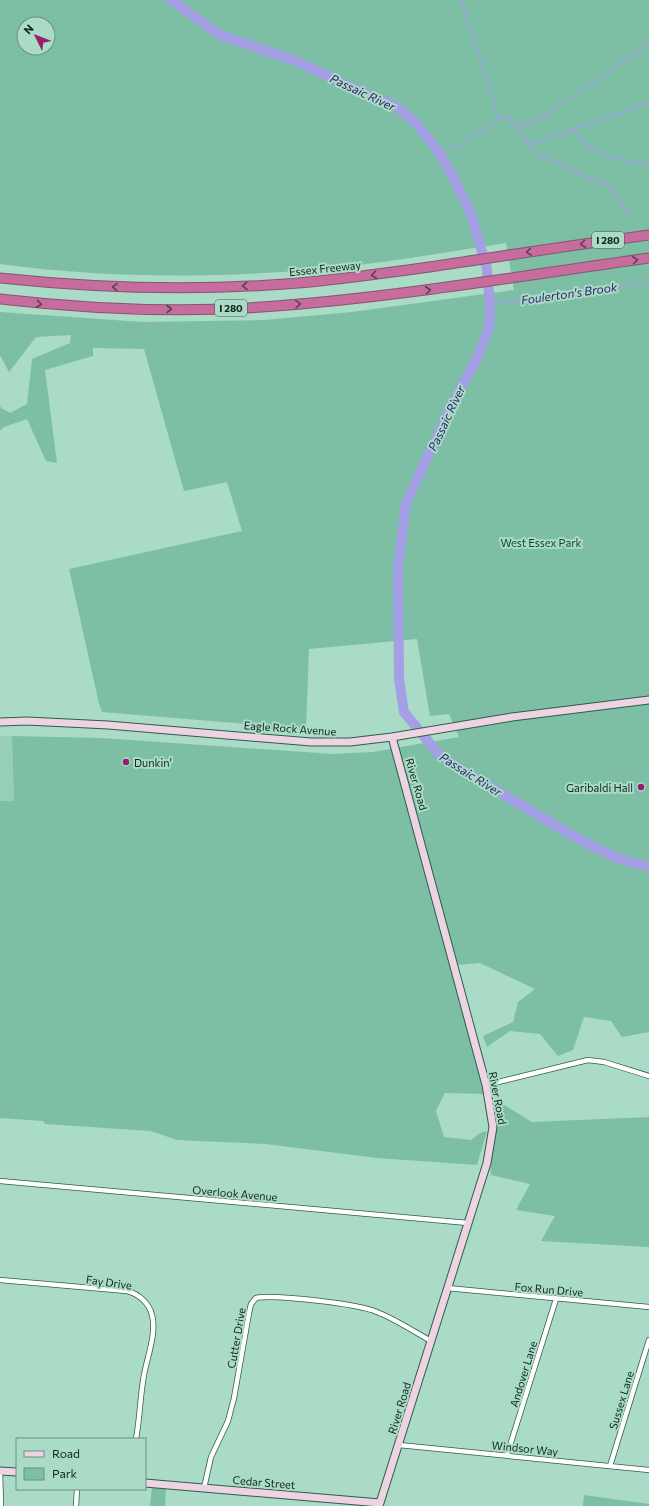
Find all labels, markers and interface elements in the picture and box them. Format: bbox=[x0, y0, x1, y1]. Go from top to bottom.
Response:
north arrow bbox=[16, 16, 56, 56]
text: N bbox=[21, 21, 36, 36]
water label: Passaic River bbox=[328, 71, 399, 114]
road number: I 280 bbox=[592, 232, 624, 248]
one-way arrow bbox=[580, 239, 586, 248]
one-way arrow bbox=[526, 247, 532, 256]
one-way arrow bbox=[632, 256, 638, 265]
street label: Essex Freeway bbox=[288, 258, 362, 278]
one-way arrow bbox=[371, 270, 377, 279]
water label: Foulerton's Brook bbox=[520, 279, 618, 307]
one-way arrow bbox=[242, 282, 248, 291]
one-way arrow bbox=[112, 283, 118, 291]
one-way arrow bbox=[425, 285, 431, 294]
one-way arrow bbox=[36, 299, 42, 308]
road number: I 280 bbox=[215, 300, 247, 316]
one-way arrow bbox=[295, 300, 301, 309]
one-way arrow bbox=[166, 305, 172, 313]
water label: Passaic River bbox=[425, 382, 468, 453]
park label: West Essex Park bbox=[500, 536, 582, 549]
street label: Eagle Rock Avenue bbox=[243, 718, 337, 738]
water label: Passaic River bbox=[437, 749, 506, 799]
place label: Dunkin' bbox=[134, 756, 172, 769]
street label: River Road bbox=[403, 756, 431, 812]
marker: Dunkin' bbox=[121, 757, 131, 767]
place label: Garibaldi Hall bbox=[566, 781, 633, 794]
marker: Garibaldi Hall bbox=[636, 782, 646, 792]
street label: River Road bbox=[487, 1070, 509, 1126]
street label: Overlook Avenue bbox=[192, 1183, 278, 1203]
street label: Fay Drive bbox=[85, 1272, 133, 1292]
street label: Fox Run Drive bbox=[514, 1280, 584, 1298]
street label: Cutter Drive bbox=[224, 1306, 248, 1369]
street label: Andover Lane bbox=[507, 1339, 539, 1409]
street label: Sussex Lane bbox=[606, 1369, 636, 1431]
street label: River Road bbox=[385, 1380, 413, 1436]
legend bbox=[16, 1438, 146, 1490]
street label: Windsor Way bbox=[491, 1438, 559, 1458]
text: Road bbox=[52, 1446, 80, 1460]
text: Park bbox=[52, 1466, 78, 1480]
street label: Cedar Street bbox=[232, 1473, 296, 1491]

